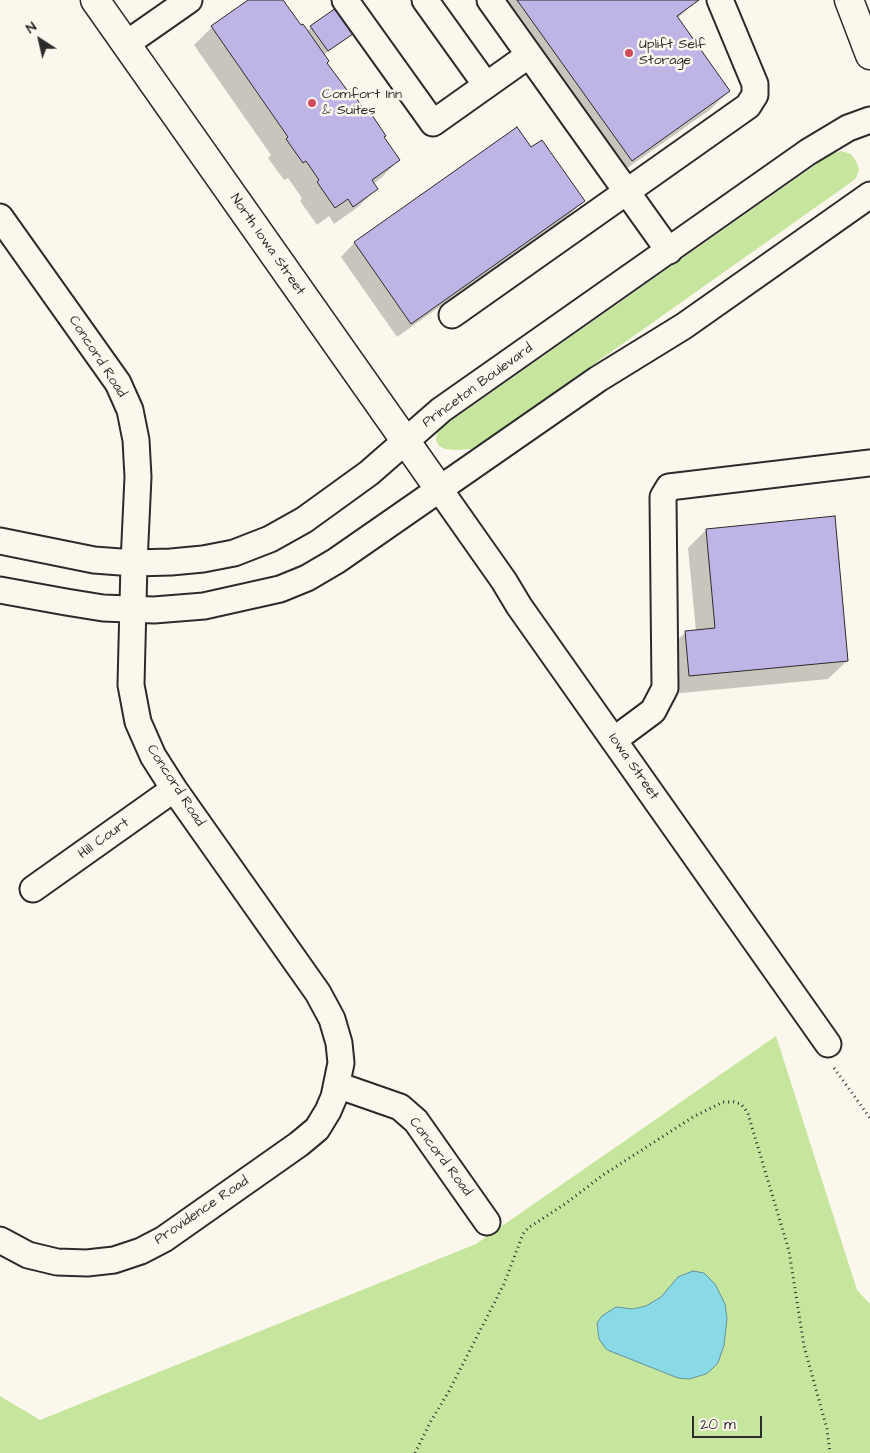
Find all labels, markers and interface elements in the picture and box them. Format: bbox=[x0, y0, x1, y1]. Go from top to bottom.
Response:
north arrow bbox=[15, 15, 65, 65]
text: N bbox=[22, 17, 41, 38]
place label: Uplift Self Storage bbox=[639, 37, 706, 70]
marker: Uplift Self Storage bbox=[623, 47, 635, 59]
place label: Comfort Inn & Suites bbox=[322, 87, 402, 120]
marker: Comfort Inn & Suites bbox=[306, 97, 318, 109]
street label: North Iowa Street bbox=[226, 191, 308, 299]
street label: Concord Road bbox=[64, 313, 130, 401]
street label: Princeton Boulevard bbox=[420, 340, 536, 432]
street label: Iowa Street bbox=[604, 731, 662, 803]
street label: Concord Road bbox=[142, 742, 208, 830]
street label: Hill Court bbox=[75, 815, 133, 863]
street label: Concord Road bbox=[405, 1114, 475, 1200]
street label: Providence Road bbox=[152, 1173, 252, 1249]
scale bar bbox=[695, 1406, 765, 1438]
text: 20 m bbox=[700, 1414, 736, 1435]

